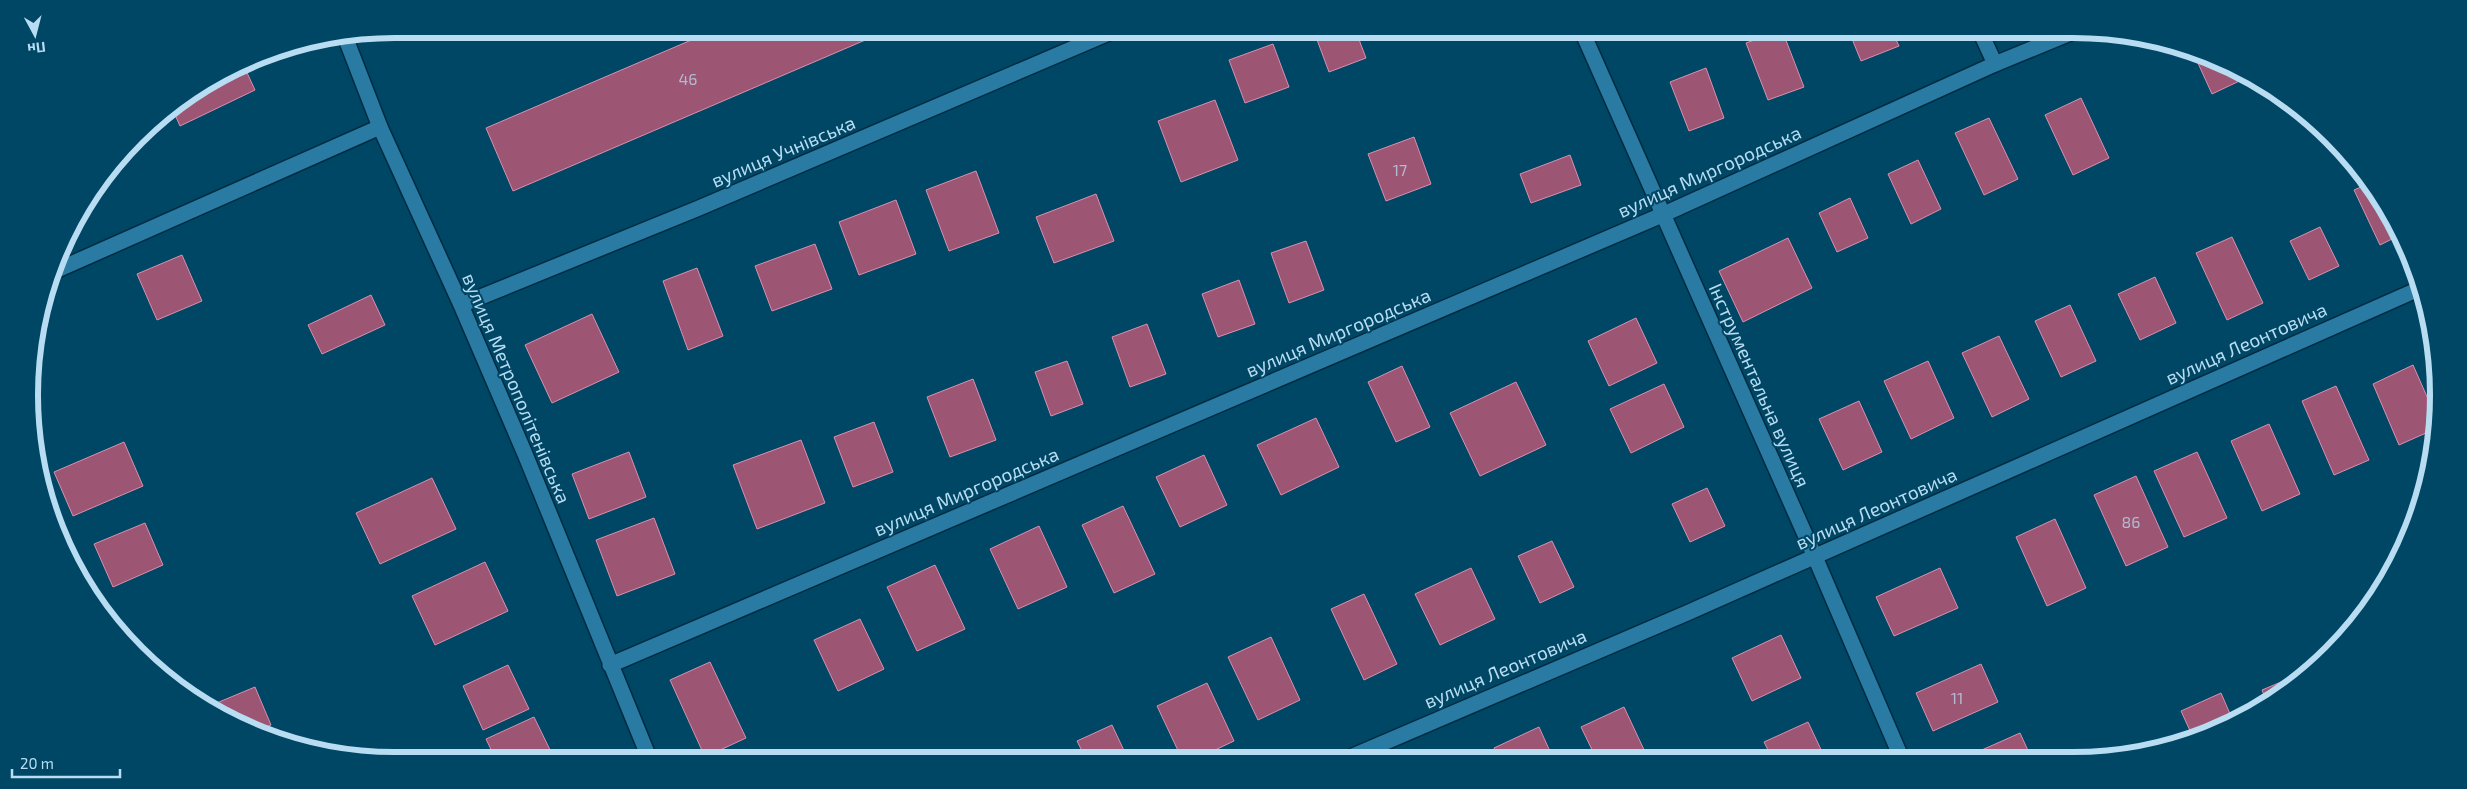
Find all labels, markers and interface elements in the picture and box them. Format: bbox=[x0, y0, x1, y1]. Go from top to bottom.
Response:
north arrow bbox=[10, 10, 60, 60]
text: Пн bbox=[27, 39, 47, 58]
house number: 46 bbox=[679, 69, 698, 88]
street label: вулиця Учнівська bbox=[708, 110, 859, 193]
street label: вулиця Миргородська bbox=[1614, 120, 1805, 223]
house number: 17 bbox=[1393, 160, 1407, 179]
street label: вулиця Метрополітенівська bbox=[457, 269, 576, 507]
street label: Інструментальна вулиця bbox=[1704, 280, 1815, 491]
street label: вулиця Миргородська bbox=[1242, 283, 1434, 382]
street label: вулиця Леонтовича bbox=[2162, 297, 2331, 390]
street label: вулиця Миргородська bbox=[870, 442, 1062, 541]
street label: вулиця Леонтовича bbox=[1792, 462, 1961, 555]
house number: 86 bbox=[2122, 512, 2140, 531]
street label: вулиця Леонтовича bbox=[1420, 623, 1590, 714]
house number: 11 bbox=[1951, 688, 1963, 707]
scale bar bbox=[12, 746, 120, 778]
text: 20 m bbox=[20, 754, 54, 772]

